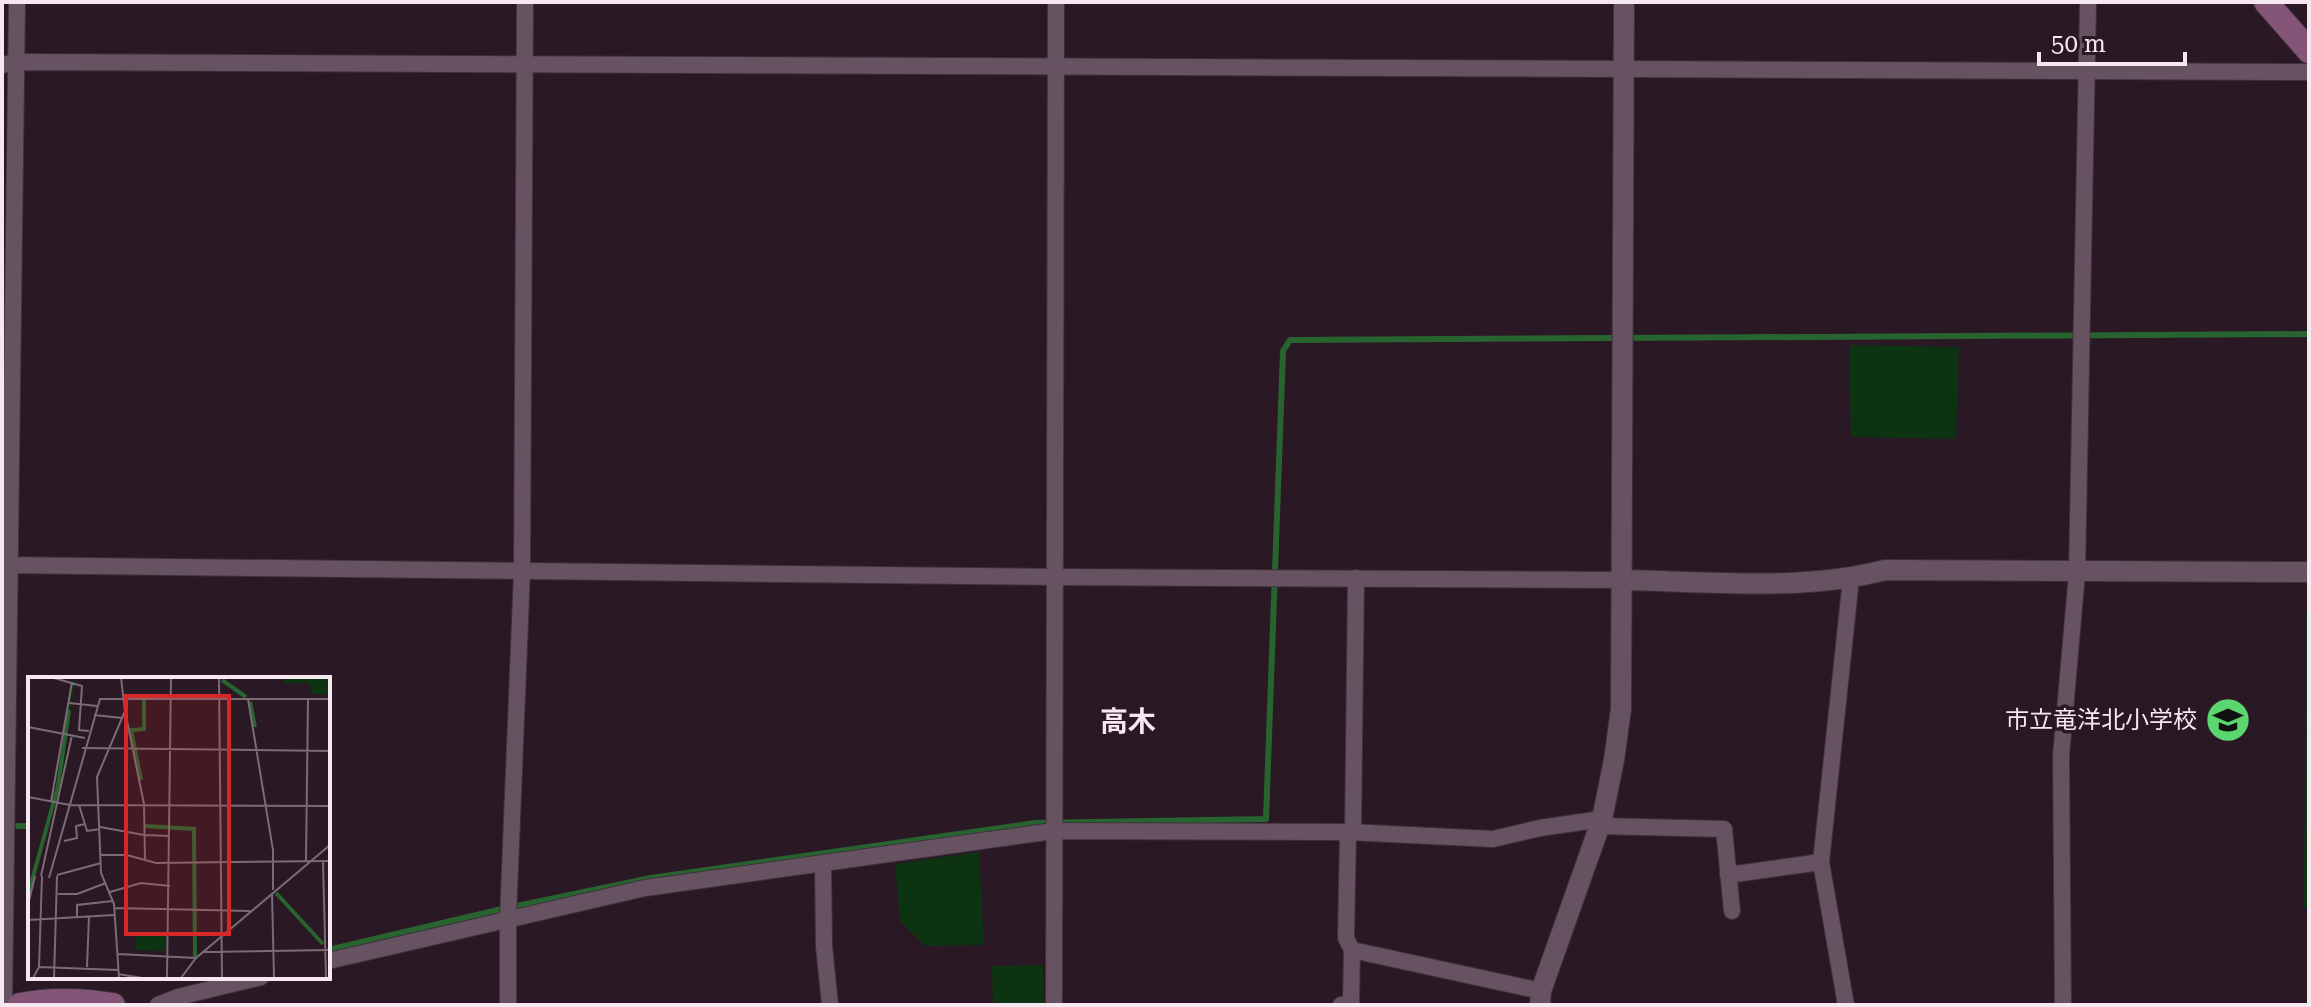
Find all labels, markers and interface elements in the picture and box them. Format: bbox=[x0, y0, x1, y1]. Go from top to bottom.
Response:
scale bar bbox=[2039, 16, 2185, 66]
text: 50 m bbox=[2051, 30, 2106, 58]
inset map bbox=[28, 677, 330, 979]
school or university icon: 市立竜洋北小学校 bbox=[2204, 696, 2252, 744]
district label: 高木 bbox=[1100, 705, 1156, 738]
place label: 市立竜洋北小学校 bbox=[2005, 706, 2197, 734]

